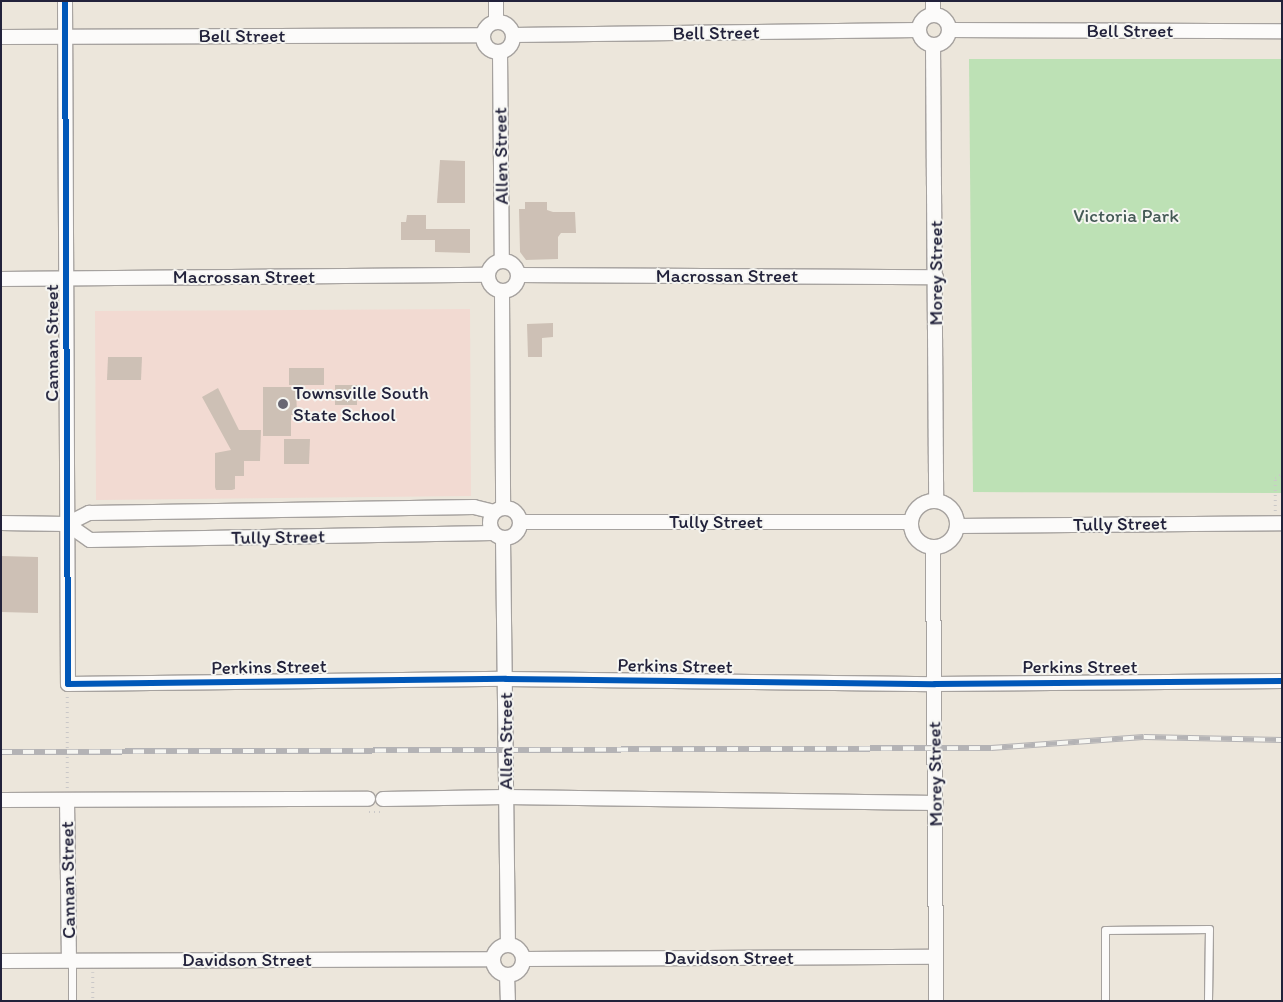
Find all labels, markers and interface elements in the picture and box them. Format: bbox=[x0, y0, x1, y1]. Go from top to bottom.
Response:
street label: Bell Street bbox=[1087, 20, 1173, 42]
street label: Bell Street bbox=[673, 21, 759, 45]
street label: Bell Street bbox=[199, 25, 285, 47]
street label: Allen Street bbox=[489, 107, 513, 205]
park label: Victoria Park bbox=[1073, 205, 1179, 227]
street label: Morey Street bbox=[925, 221, 947, 325]
street label: Macrossan Street bbox=[656, 265, 798, 287]
street label: Macrossan Street bbox=[173, 266, 315, 288]
street label: Cannan Street bbox=[41, 284, 63, 402]
place label: Townsville South State School bbox=[293, 382, 429, 426]
marker: Townsville South State School bbox=[277, 398, 289, 410]
street label: Tully Street bbox=[669, 511, 763, 533]
street label: Tully Street bbox=[1073, 512, 1167, 536]
street label: Tully Street bbox=[231, 525, 325, 549]
street label: Perkins Street bbox=[617, 654, 733, 678]
street label: Perkins Street bbox=[211, 655, 327, 679]
street label: Perkins Street bbox=[1022, 656, 1138, 678]
street label: Allen Street bbox=[495, 692, 517, 790]
street label: Morey Street bbox=[923, 721, 947, 827]
street label: Cannan Street bbox=[56, 821, 80, 939]
street label: Davidson Street bbox=[664, 947, 794, 969]
street label: Davidson Street bbox=[182, 949, 312, 971]

